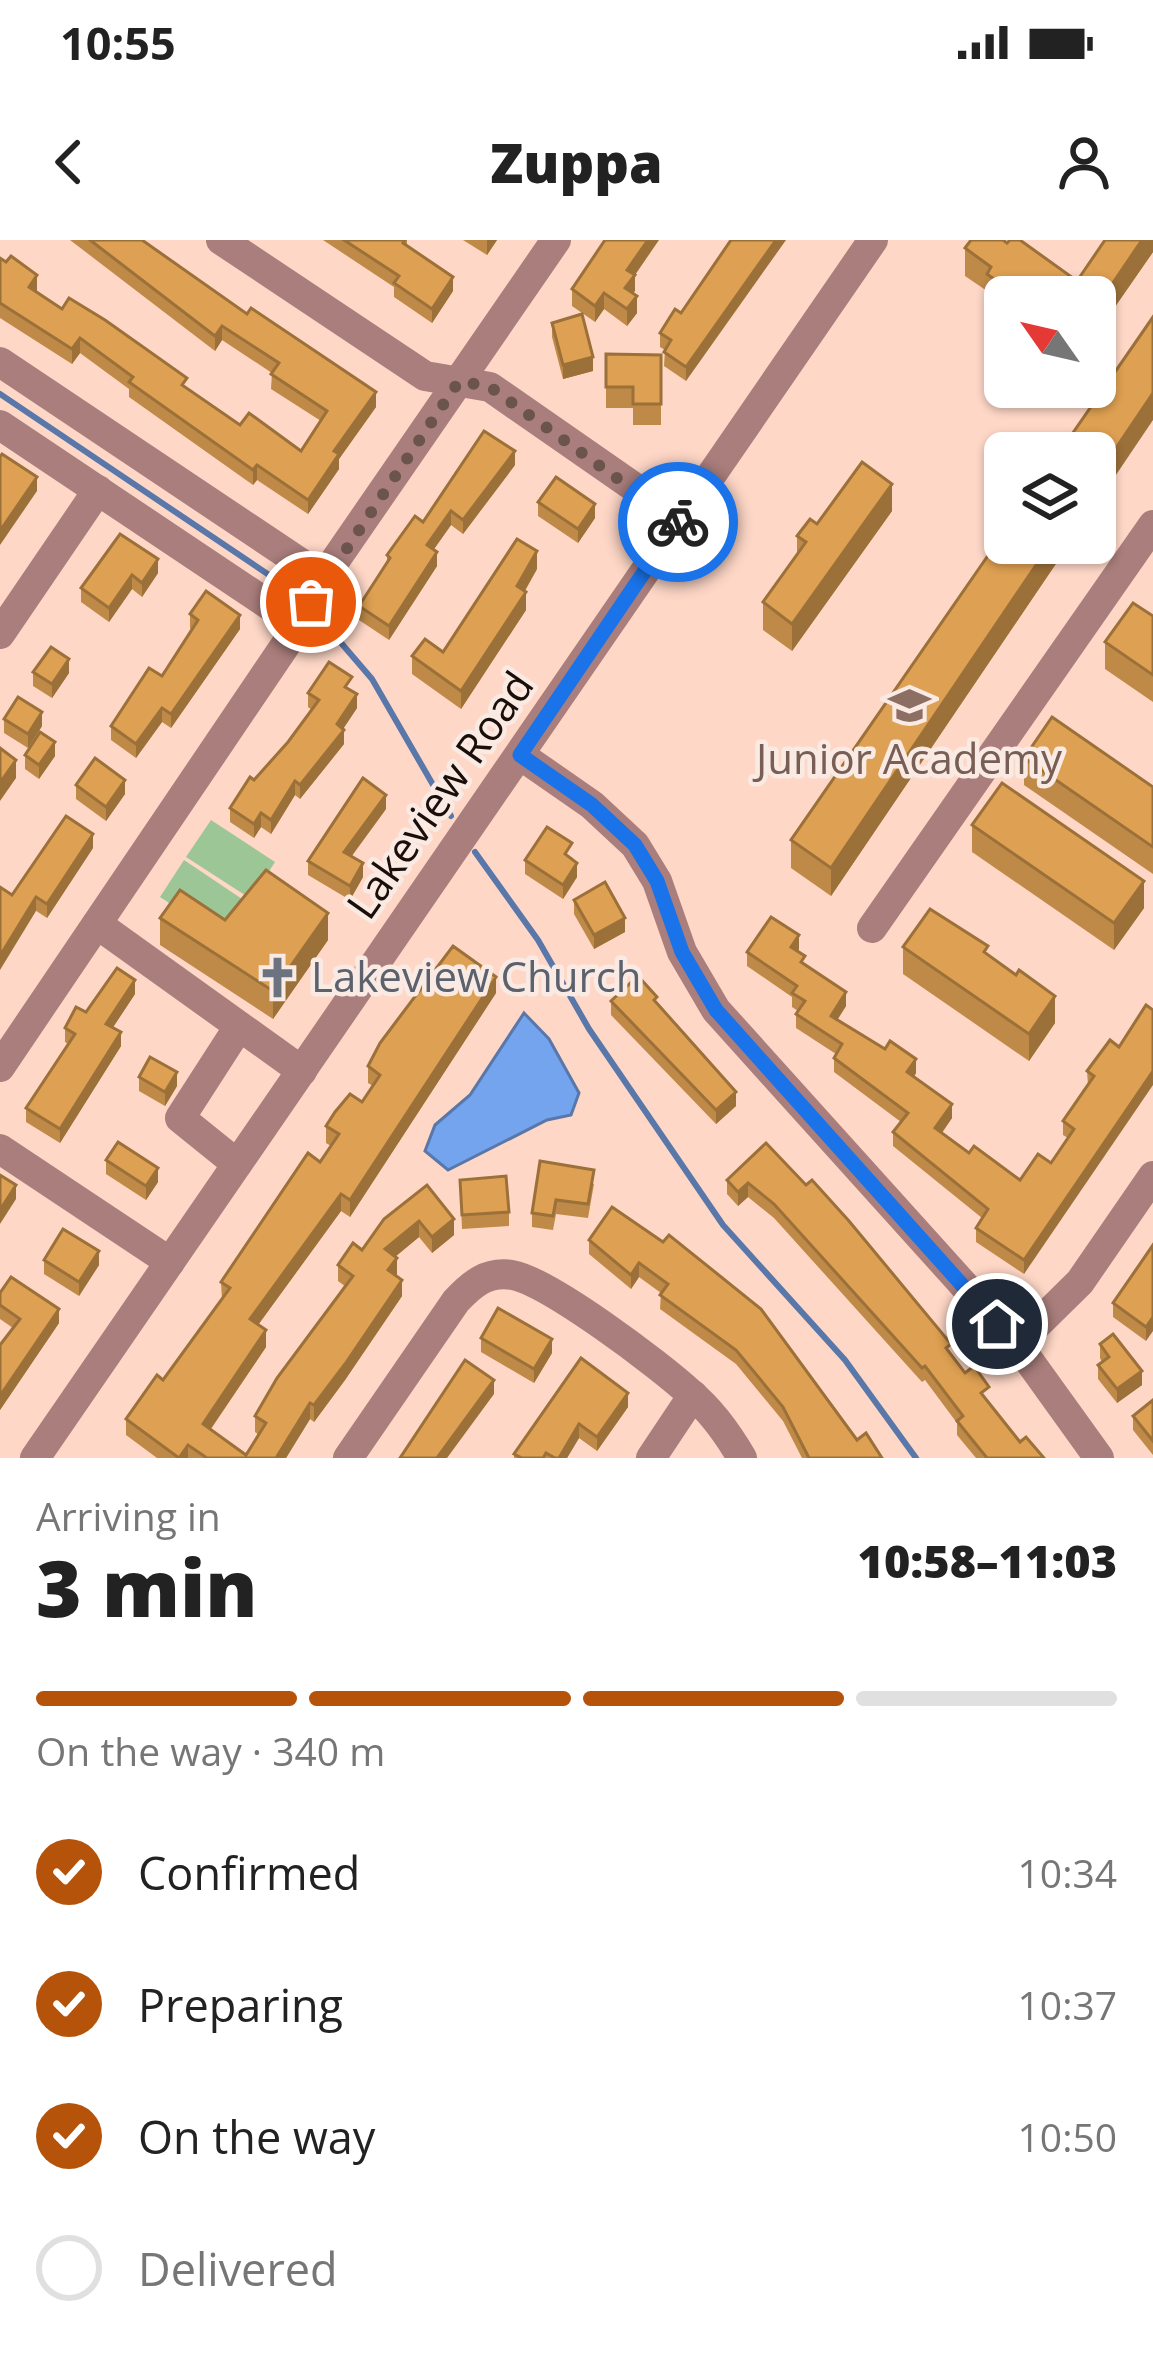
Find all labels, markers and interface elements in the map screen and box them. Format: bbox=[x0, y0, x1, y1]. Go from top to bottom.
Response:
text: 10:55 bbox=[60, 12, 176, 73]
text: Zuppa bbox=[490, 125, 663, 199]
icon: back bbox=[36, 129, 102, 195]
icon: person bbox=[1051, 129, 1117, 195]
north arrow bbox=[984, 276, 1116, 408]
map controls bbox=[984, 276, 1116, 564]
button: layers bbox=[984, 432, 1116, 564]
courier bbox=[618, 462, 738, 582]
icon: bike bbox=[645, 489, 711, 555]
pin bbox=[260, 551, 362, 653]
icon: bag bbox=[278, 569, 344, 635]
street label: Lakeview Road bbox=[332, 659, 545, 929]
school or university icon: Junior Academy bbox=[886, 682, 932, 728]
place label: Junior Academy bbox=[752, 729, 1063, 786]
place label: Lakeview Church bbox=[311, 947, 642, 1004]
church icon: Lakeview Church bbox=[254, 954, 300, 1000]
pin bbox=[946, 1273, 1048, 1375]
icon: home bbox=[964, 1291, 1030, 1357]
text: Arriving in bbox=[36, 1489, 221, 1542]
text: 10:58–11:03 bbox=[858, 1530, 1117, 1591]
text: 3 min bbox=[36, 1534, 258, 1640]
text: On the way · 340 m bbox=[36, 1724, 385, 1777]
icon: check bbox=[36, 1839, 102, 1905]
text: Confirmed bbox=[138, 1842, 360, 1903]
text: 10:34 bbox=[1018, 1846, 1117, 1899]
icon: check bbox=[36, 1971, 102, 2037]
text: Preparing bbox=[138, 1974, 343, 2035]
text: 10:37 bbox=[1018, 1978, 1117, 2031]
icon: check bbox=[36, 2103, 102, 2169]
text: On the way bbox=[138, 2106, 375, 2167]
text: 10:50 bbox=[1018, 2110, 1117, 2163]
text: Delivered bbox=[138, 2238, 338, 2299]

